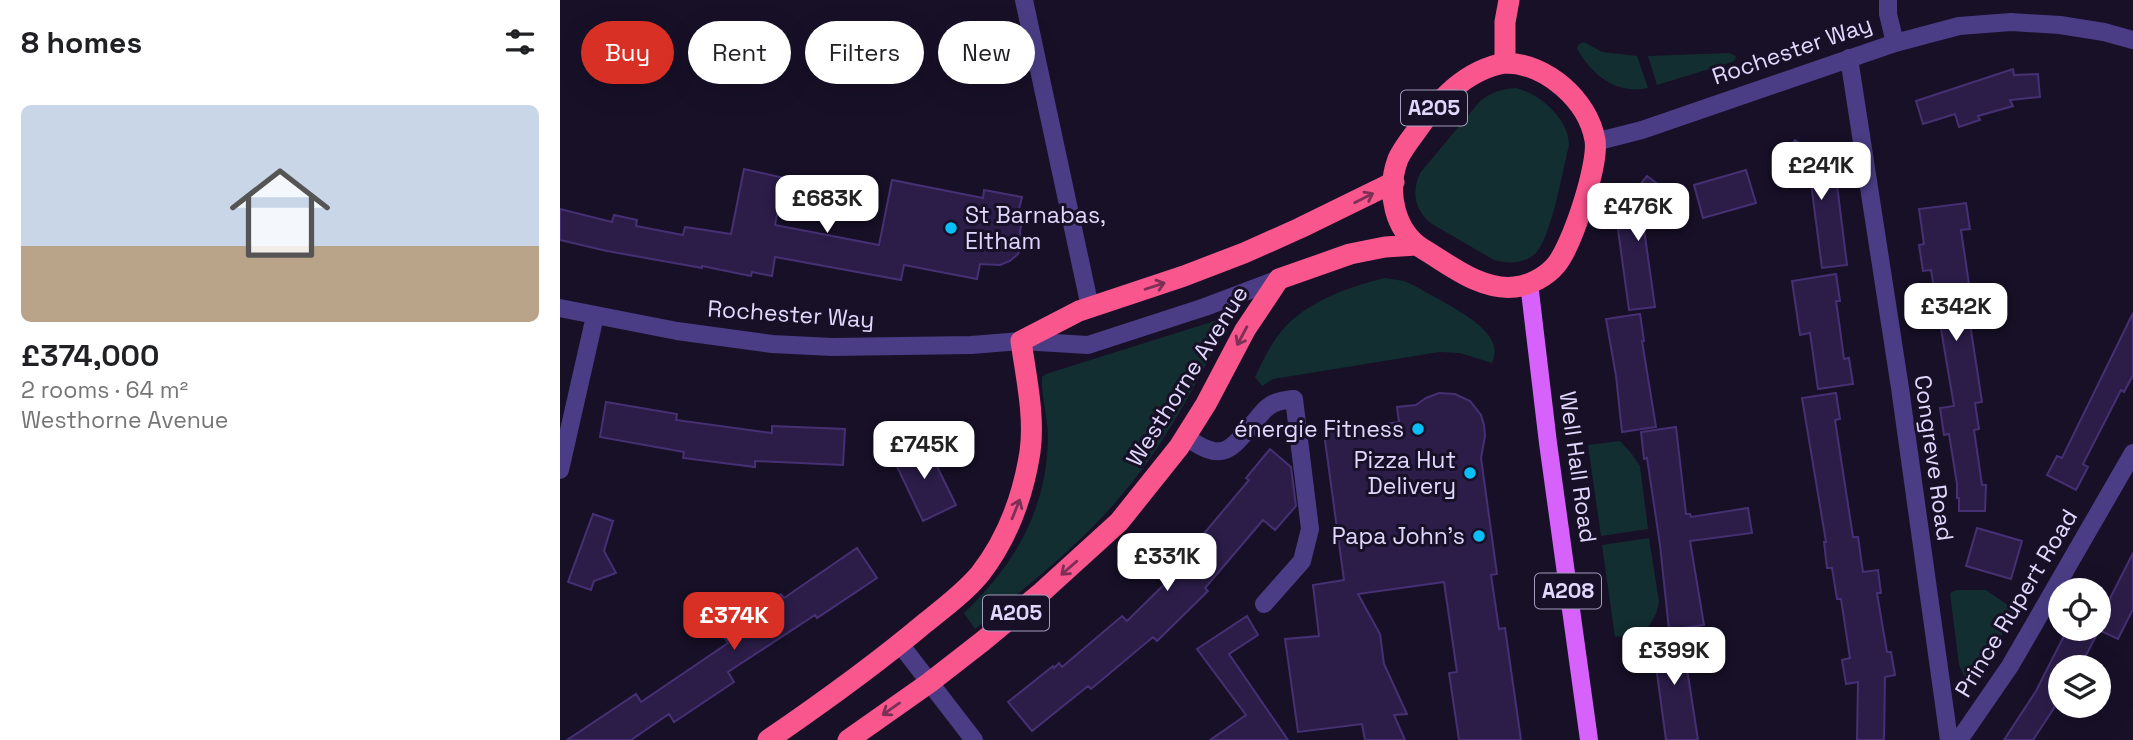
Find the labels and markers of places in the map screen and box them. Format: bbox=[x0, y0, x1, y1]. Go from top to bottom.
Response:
pin: £241K bbox=[1772, 142, 1870, 202]
pin: £683K bbox=[778, 176, 876, 235]
pin: £476K bbox=[1589, 184, 1687, 243]
place label: St Barnabas, Eltham bbox=[965, 200, 1106, 256]
marker: St Barnabas, Eltham bbox=[943, 220, 959, 236]
pin: £342K bbox=[1907, 284, 2005, 343]
place label: énergie Fitness bbox=[1234, 414, 1404, 444]
pin: £745K bbox=[875, 421, 973, 481]
marker: énergie Fitness bbox=[1410, 421, 1426, 437]
place label: Pizza Hut Delivery bbox=[1354, 445, 1456, 501]
marker: Pizza Hut Delivery bbox=[1462, 465, 1478, 481]
place label: Papa John's bbox=[1332, 521, 1465, 551]
marker: Papa John's bbox=[1471, 528, 1487, 544]
pin: £331K bbox=[1118, 534, 1216, 593]
pin: £374K bbox=[685, 592, 783, 652]
pin: £399K bbox=[1625, 628, 1723, 687]

